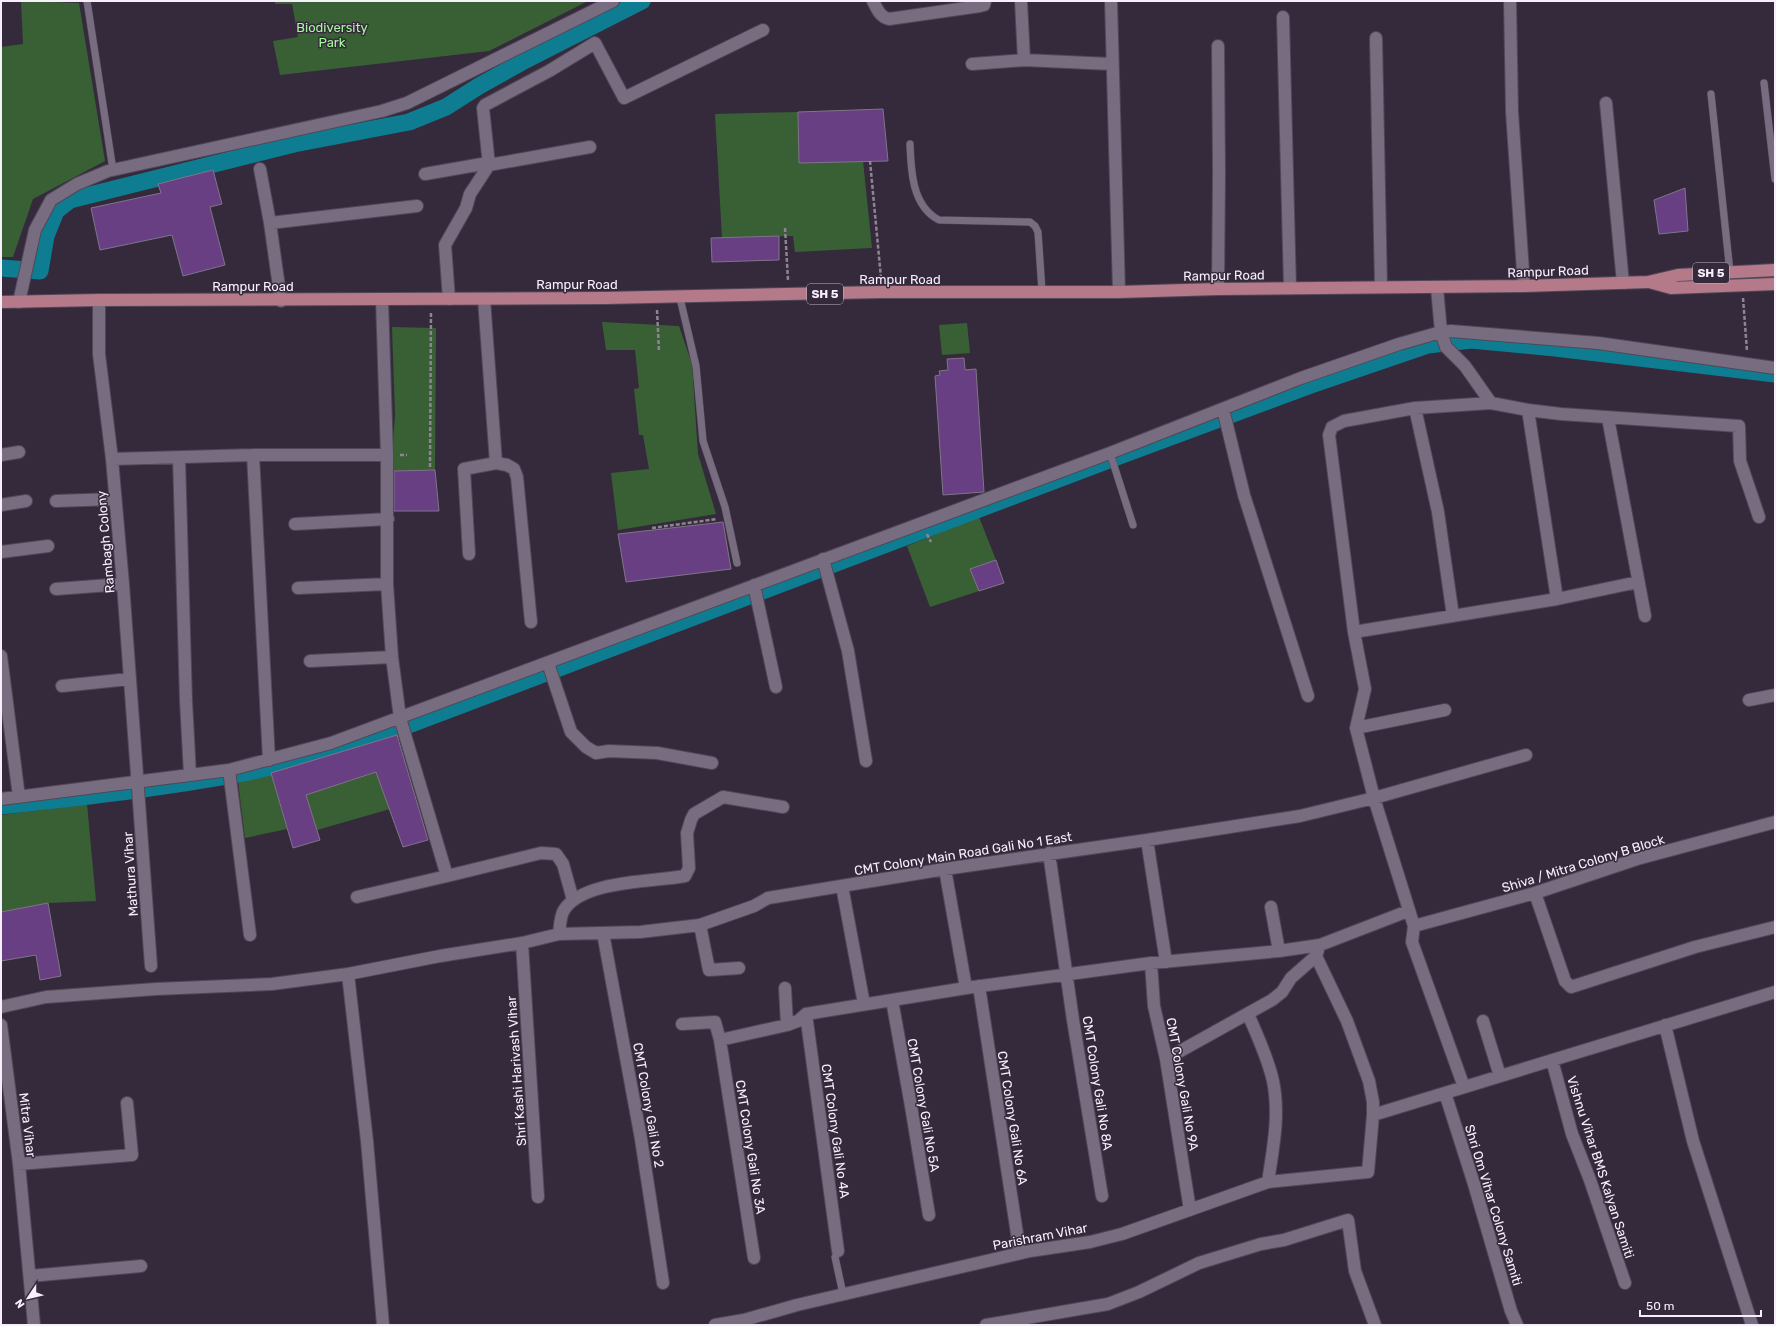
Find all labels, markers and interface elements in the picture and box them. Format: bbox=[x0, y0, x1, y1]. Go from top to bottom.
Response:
park label: Biodiversity Park bbox=[296, 20, 368, 50]
street label: Rampur Road bbox=[1507, 263, 1589, 280]
road number: SH 5 bbox=[1693, 263, 1729, 283]
street label: Rampur Road bbox=[1183, 267, 1265, 284]
street label: Rampur Road bbox=[859, 272, 941, 287]
street label: Rampur Road bbox=[536, 277, 618, 292]
street label: Rampur Road bbox=[212, 279, 294, 294]
road number: SH 5 bbox=[807, 284, 843, 304]
street label: Rambagh Colony bbox=[94, 490, 118, 594]
street label: CMT Colony Main Road Gali No 1 East bbox=[853, 829, 1073, 878]
street label: Mathura Vihar bbox=[120, 831, 141, 917]
street label: Shiva / Mitra Colony B Block bbox=[1500, 831, 1666, 895]
street label: Shri Kashi Harivash Vihar bbox=[504, 995, 529, 1147]
street label: CMT Colony Gali No 8A bbox=[1079, 1015, 1116, 1152]
street label: CMT Colony Gali No 9A bbox=[1163, 1016, 1202, 1152]
street label: CMT Colony Gali No 5A bbox=[904, 1037, 943, 1173]
street label: CMT Colony Gali No 2 bbox=[630, 1041, 667, 1169]
street label: CMT Colony Gali No 6A bbox=[994, 1050, 1031, 1186]
street label: CMT Colony Gali No 4A bbox=[819, 1063, 852, 1200]
street label: Vishnu Vihar BMS Kalyan Samiti bbox=[1564, 1074, 1637, 1260]
street label: CMT Colony Gali No 3A bbox=[732, 1079, 769, 1215]
street label: Mitra Vihar bbox=[16, 1092, 39, 1158]
street label: Shri Om Vihar Colony Samiti bbox=[1462, 1123, 1525, 1287]
street label: Parishram Vihar bbox=[992, 1220, 1089, 1253]
north arrow bbox=[8, 1278, 48, 1318]
scale bar bbox=[1640, 1292, 1761, 1318]
text: N bbox=[13, 1296, 28, 1310]
text: 50 m bbox=[1646, 1299, 1674, 1313]

